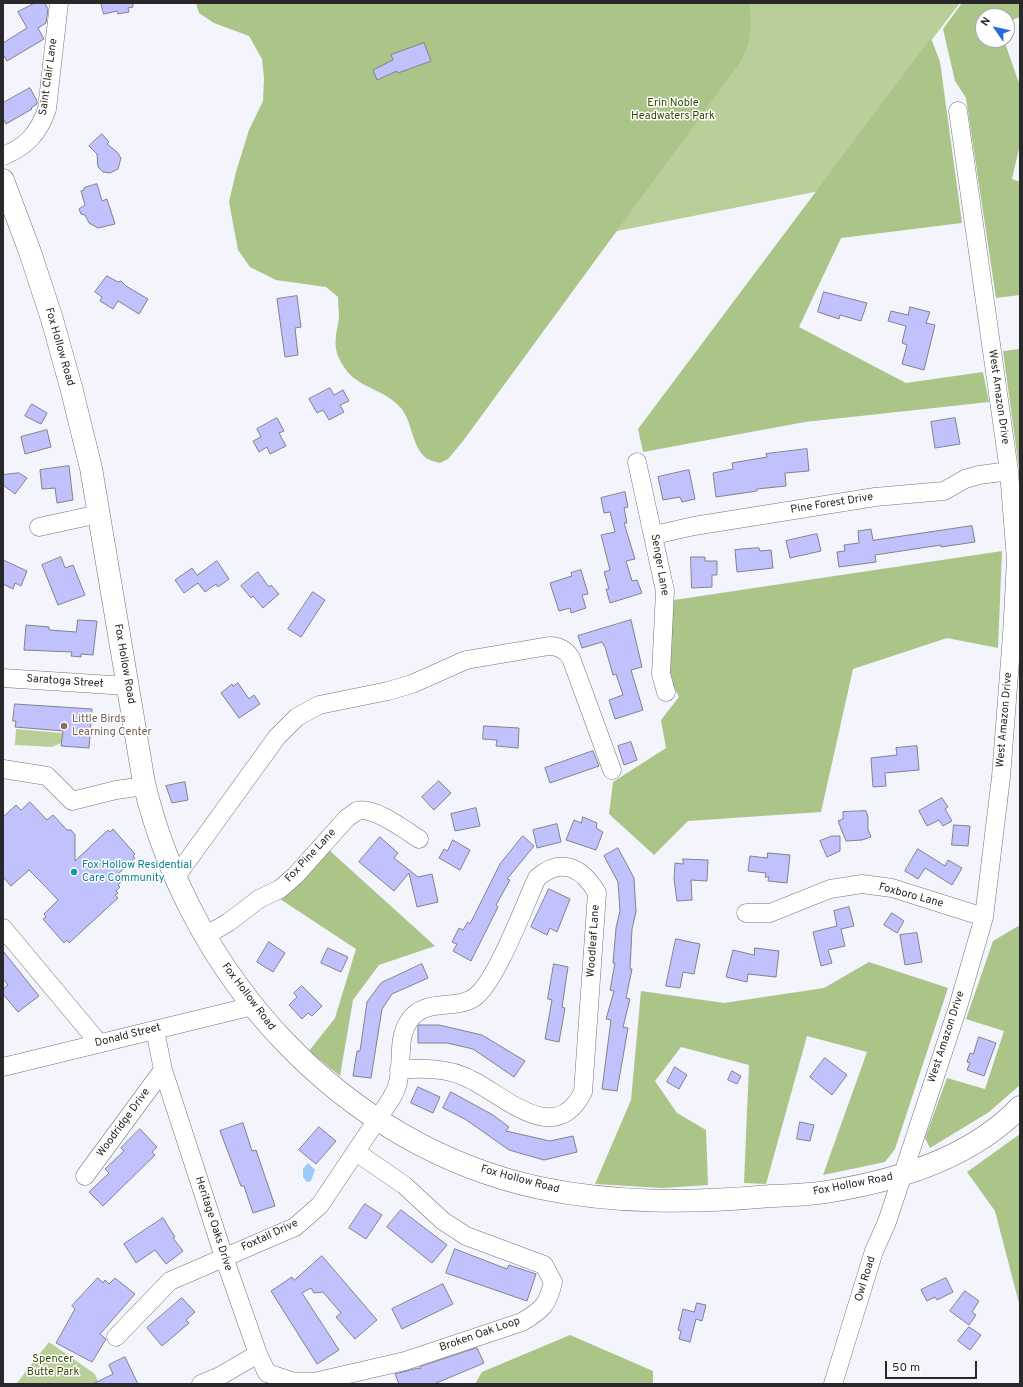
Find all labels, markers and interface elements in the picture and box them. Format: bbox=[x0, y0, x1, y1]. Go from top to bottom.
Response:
north arrow bbox=[975, 8, 1015, 48]
text: N bbox=[978, 15, 994, 29]
street label: Saint Clair Lane bbox=[37, 38, 61, 116]
park label: Erin Noble Headwaters Park bbox=[631, 97, 715, 123]
street label: Fox Hollow Road bbox=[41, 306, 77, 388]
street label: West Amazon Drive bbox=[985, 349, 1011, 445]
street label: Pine Forest Drive bbox=[790, 491, 874, 517]
street label: Senger Lane bbox=[647, 533, 671, 597]
street label: Fox Hollow Road bbox=[110, 623, 138, 705]
street label: West Amazon Drive bbox=[994, 672, 1016, 768]
street label: Saratoga Street bbox=[26, 673, 104, 691]
place label: Little Birds Learning Center bbox=[72, 713, 152, 739]
marker: Little Birds Learning Center bbox=[59, 721, 69, 731]
street label: Fox Pine Lane bbox=[283, 826, 339, 886]
place label: Fox Hollow Residential Care Community bbox=[82, 859, 192, 885]
marker: Fox Hollow Residential Care Community bbox=[69, 867, 79, 877]
street label: Foxboro Lane bbox=[877, 881, 945, 911]
street label: Woodleaf Lane bbox=[585, 904, 603, 978]
street label: Fox Hollow Road bbox=[218, 961, 278, 1033]
street label: West Amazon Drive bbox=[926, 989, 968, 1085]
street label: Donald Street bbox=[94, 1021, 162, 1051]
street label: Woodridge Drive bbox=[95, 1086, 153, 1160]
street label: Fox Hollow Road bbox=[479, 1163, 561, 1197]
street label: Fox Hollow Road bbox=[812, 1171, 894, 1199]
street label: Heritage Oaks Drive bbox=[192, 1175, 234, 1273]
street label: Foxtail Drive bbox=[240, 1217, 300, 1255]
street label: Owl Road bbox=[853, 1255, 879, 1303]
street label: Broken Oak Loop bbox=[438, 1315, 522, 1355]
park label: Spencer Butte Park bbox=[27, 1353, 79, 1379]
scale bar bbox=[887, 1353, 979, 1379]
text: 50 m bbox=[892, 1360, 920, 1376]

